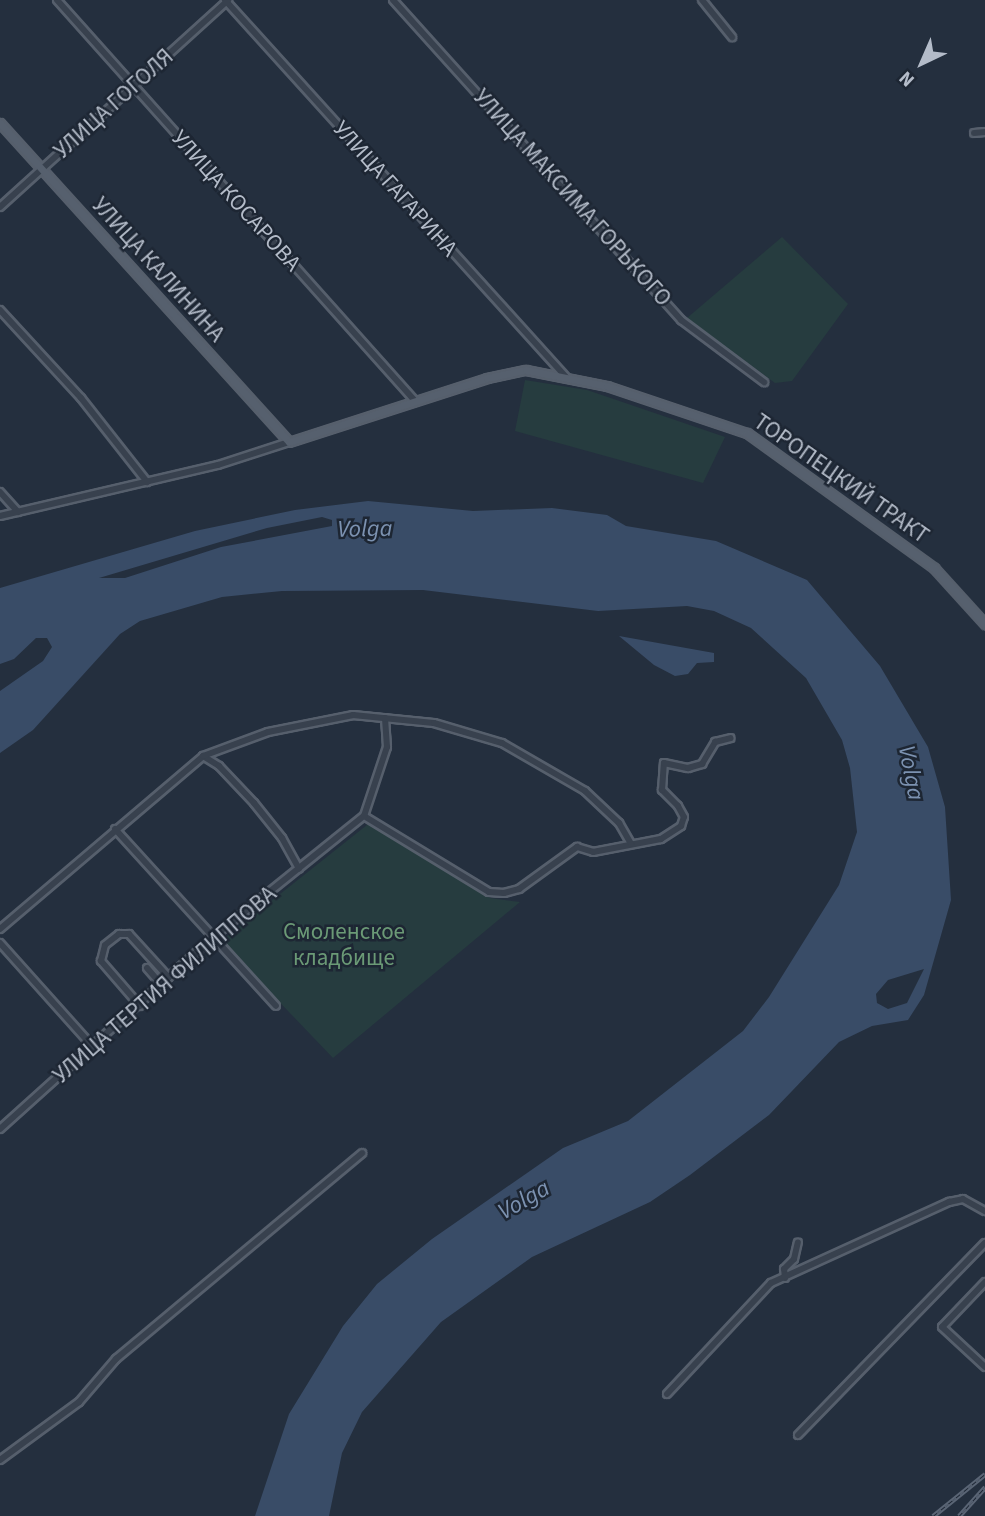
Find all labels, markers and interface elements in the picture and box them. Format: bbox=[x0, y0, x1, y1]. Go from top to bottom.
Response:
north arrow bbox=[887, 28, 957, 98]
street label: УЛИЦА ГОГОЛЯ bbox=[49, 43, 179, 165]
text: N bbox=[893, 64, 921, 93]
street label: УЛИЦА МАКСИМА ГОРЬКОГО bbox=[467, 84, 677, 312]
street label: УЛИЦА ГАГАРИНА bbox=[327, 116, 463, 262]
street label: УЛИЦА КОСАРОВА bbox=[165, 125, 307, 277]
street label: УЛИЦА КАЛИНИНА bbox=[86, 192, 230, 348]
street label: ТОРОПЕЦКИЙ ТРАКТ bbox=[748, 408, 934, 550]
water label: Volga bbox=[337, 514, 393, 544]
water label: Volga bbox=[892, 743, 930, 803]
street label: УЛИЦА ТЕРТИЯ ФИЛИППОВА bbox=[48, 881, 282, 1089]
park label: Смоленское кладбище bbox=[283, 918, 405, 972]
water label: Volga bbox=[493, 1174, 555, 1226]

